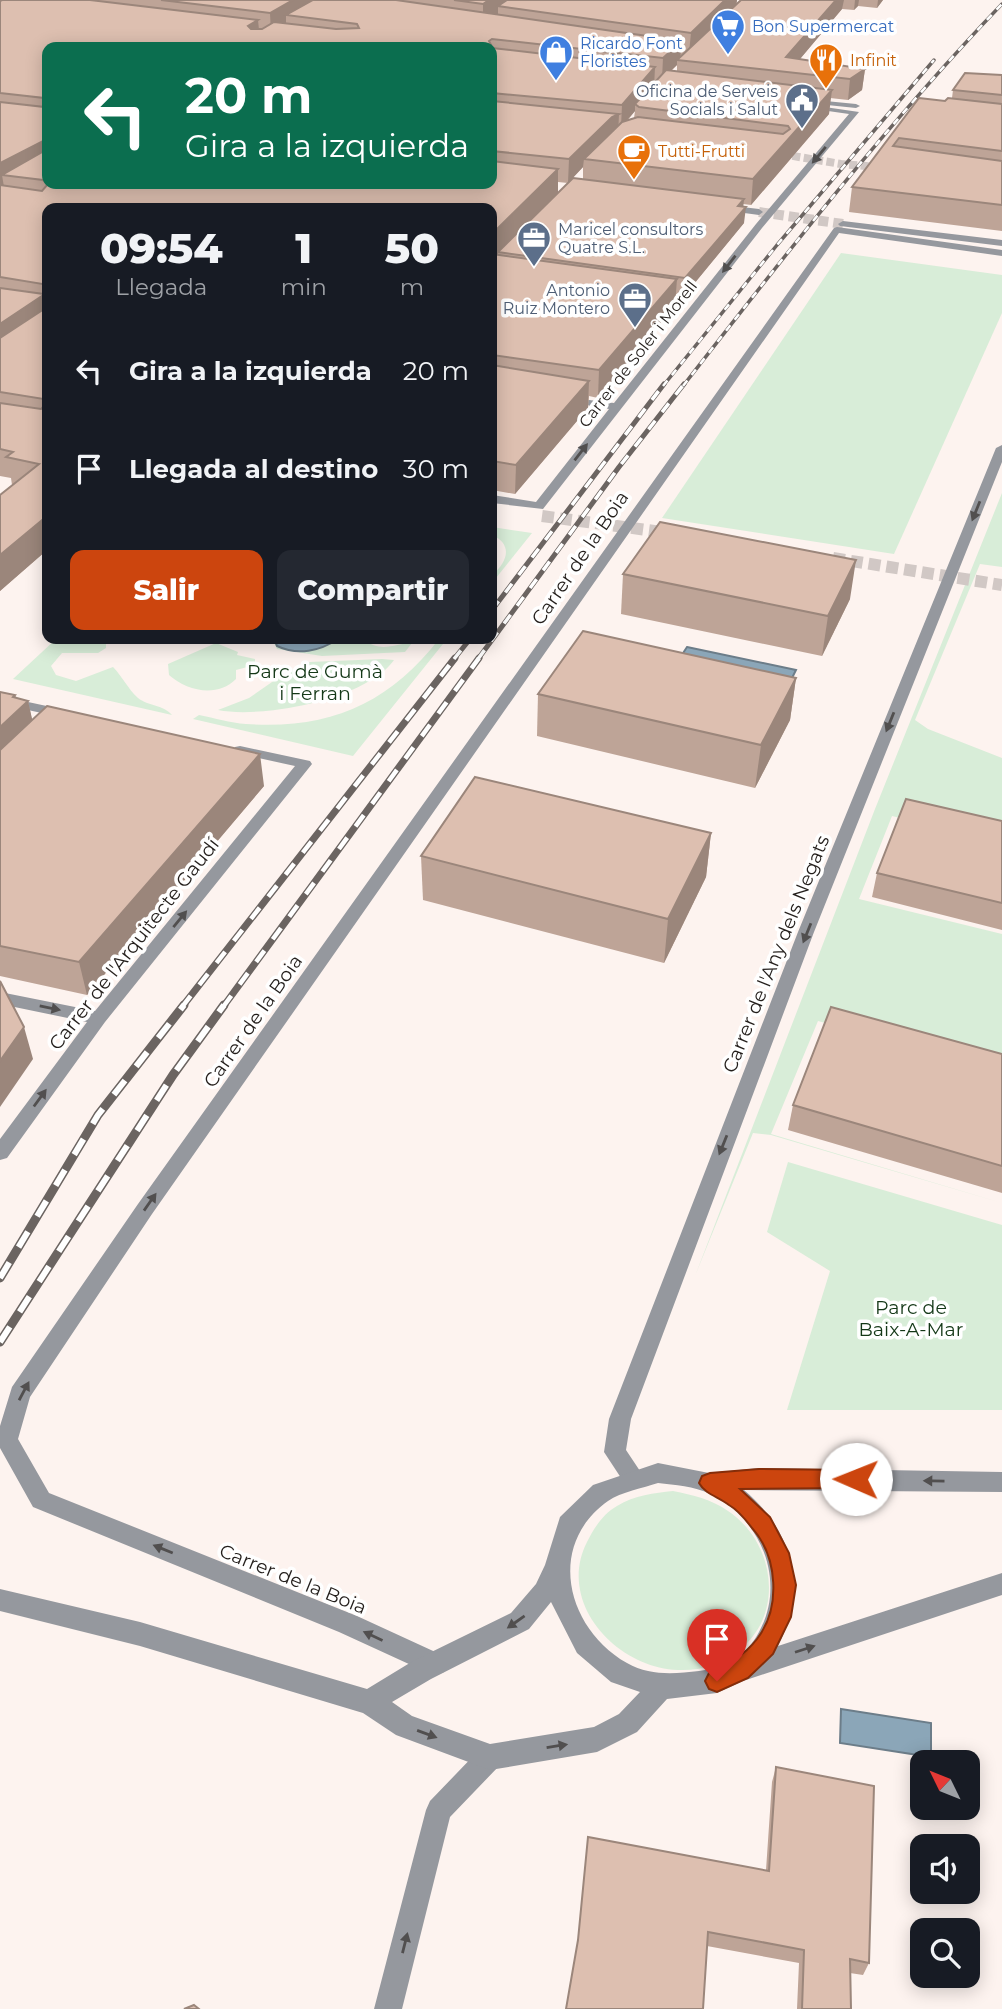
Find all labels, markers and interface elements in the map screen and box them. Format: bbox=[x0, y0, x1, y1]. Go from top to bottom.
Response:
supermarket icon: Bon Supermercat bbox=[709, 7, 747, 56]
place label: Bon Supermercat bbox=[752, 17, 895, 36]
shop icon: Ricardo Font Floristes bbox=[537, 33, 575, 82]
place label: Ricardo Font Floristes bbox=[580, 34, 683, 71]
restaurant icon: Infinit bbox=[807, 41, 845, 90]
place label: Infinit bbox=[850, 51, 897, 70]
text: 20 m bbox=[185, 66, 312, 125]
icon: left bbox=[70, 70, 161, 161]
public building icon: Oficina de Serveis Socials i Salut bbox=[783, 81, 821, 130]
place label: Oficina de Serveis Socials i Salut bbox=[636, 82, 778, 119]
text: Gira a la izquierda bbox=[185, 126, 469, 165]
cafe icon: Tutti-Frutti bbox=[615, 132, 653, 181]
place label: Tutti-Frutti bbox=[658, 142, 745, 161]
one-way arrow bbox=[812, 147, 827, 164]
office icon: Maricel consultors Quatre S.L. bbox=[515, 219, 553, 268]
place label: Maricel consultors Quatre S.L. bbox=[558, 220, 703, 257]
text: 09:54 bbox=[100, 222, 223, 274]
text: 1 bbox=[295, 222, 312, 274]
text: 50 bbox=[385, 222, 439, 274]
one-way arrow bbox=[722, 255, 737, 272]
text: Llegada bbox=[115, 273, 207, 301]
text: min bbox=[281, 273, 327, 301]
text: m bbox=[400, 273, 424, 301]
street label: Carrer de Soler i Morell bbox=[575, 277, 701, 431]
office icon: Antonio Ruiz Montero bbox=[616, 280, 654, 329]
place label: Antonio Ruiz Montero bbox=[503, 281, 610, 318]
icon: left bbox=[70, 352, 108, 390]
text: Gira a la izquierda bbox=[129, 355, 372, 387]
text: 20 m bbox=[403, 355, 469, 387]
one-way arrow bbox=[574, 444, 589, 462]
icon: arrive bbox=[70, 450, 108, 488]
text: Llegada al destino bbox=[129, 453, 378, 485]
text: 30 m bbox=[403, 453, 469, 485]
street label: Carrer de la Boia bbox=[527, 487, 633, 629]
one-way arrow bbox=[970, 501, 982, 521]
button: Salir bbox=[70, 550, 263, 630]
button: Compartir bbox=[277, 550, 469, 630]
park label: Parc de Gumà i Ferran bbox=[247, 660, 383, 705]
one-way arrow bbox=[885, 711, 896, 732]
street label: Carrer de l'Any dels Negats bbox=[718, 832, 834, 1076]
street label: Carrer de l'Arquitecte Gaudí bbox=[44, 833, 224, 1055]
one-way arrow bbox=[172, 910, 187, 927]
one-way arrow bbox=[801, 923, 812, 944]
street label: Carrer de la Boia bbox=[199, 950, 307, 1092]
one-way arrow bbox=[39, 1003, 61, 1014]
one-way arrow bbox=[33, 1090, 48, 1108]
one-way arrow bbox=[718, 1135, 729, 1156]
one-way arrow bbox=[143, 1193, 157, 1211]
park label: Parc de Baix-A-Mar bbox=[859, 1296, 963, 1341]
one-way arrow bbox=[17, 1381, 29, 1401]
position arrow bbox=[819, 1442, 893, 1516]
one-way arrow bbox=[923, 1475, 945, 1486]
street label: Carrer de la Boia bbox=[216, 1539, 370, 1619]
one-way arrow bbox=[152, 1543, 173, 1554]
pin bbox=[687, 1609, 747, 1681]
one-way arrow bbox=[506, 1614, 525, 1628]
icon: arrive bbox=[698, 1620, 736, 1658]
one-way arrow bbox=[363, 1630, 383, 1641]
one-way arrow bbox=[795, 1644, 816, 1654]
one-way arrow bbox=[417, 1729, 438, 1740]
one-way arrow bbox=[546, 1740, 568, 1751]
north arrow bbox=[910, 1750, 980, 1820]
map controls bbox=[910, 1750, 980, 1988]
button: sound bbox=[910, 1834, 980, 1904]
button: search bbox=[910, 1918, 980, 1988]
one-way arrow bbox=[400, 1932, 411, 1954]

